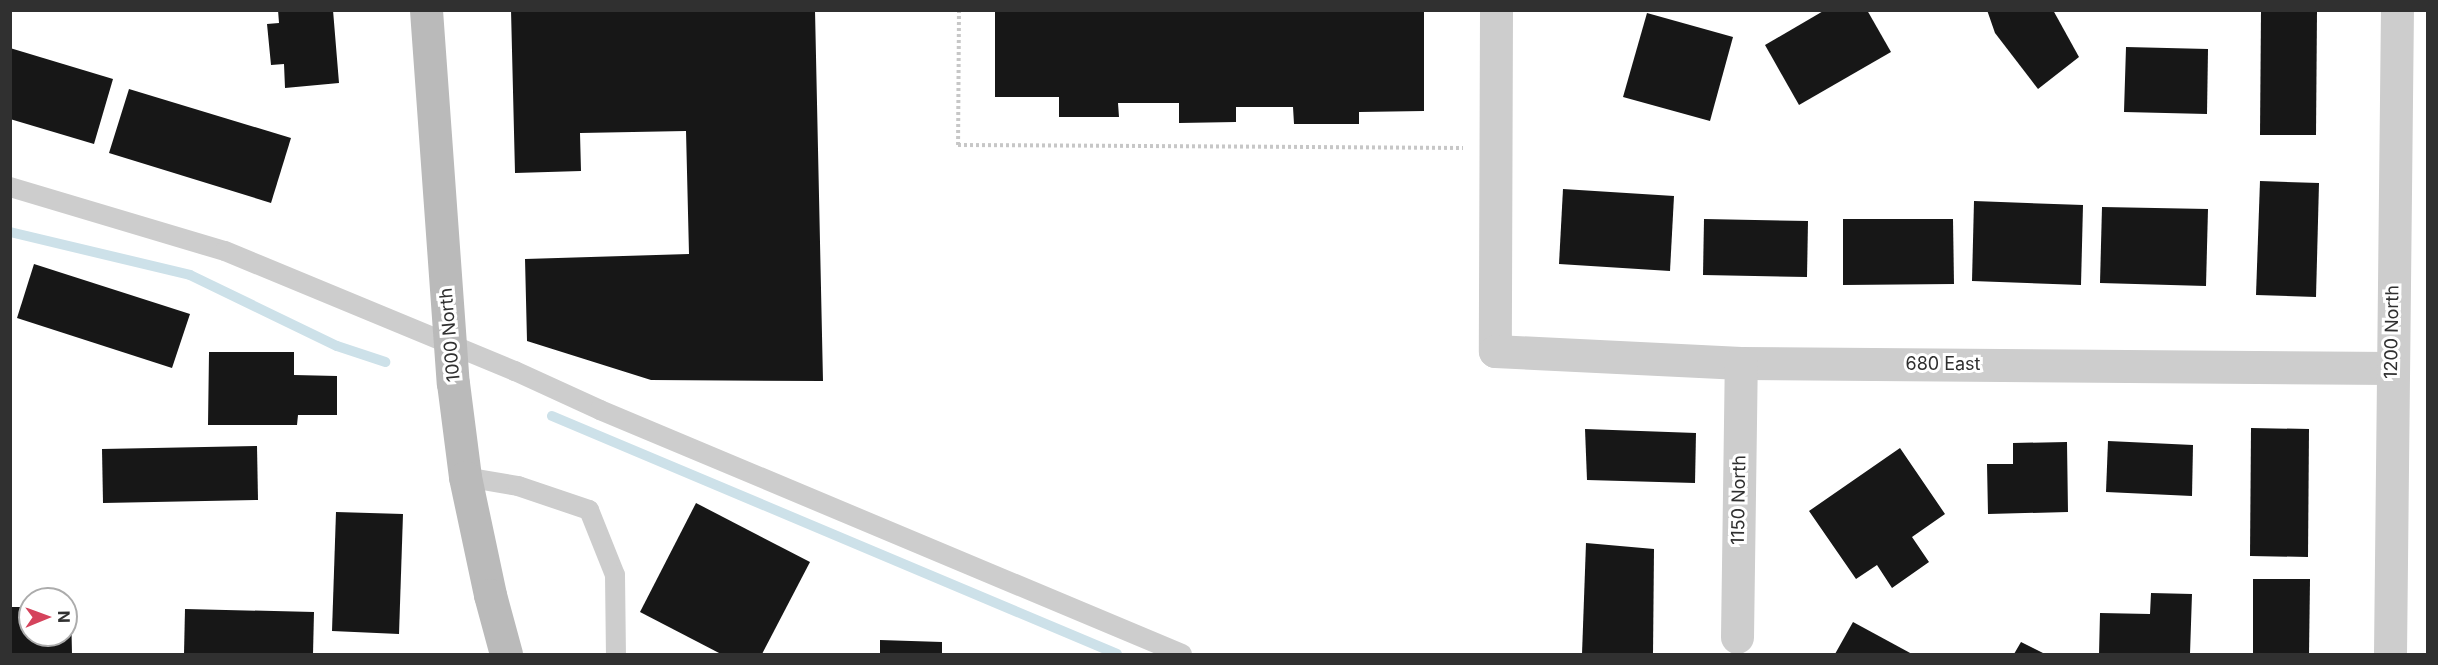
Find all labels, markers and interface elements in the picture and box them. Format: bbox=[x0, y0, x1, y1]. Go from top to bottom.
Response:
street label: 1200 North bbox=[2380, 285, 2404, 379]
street label: 1000 North bbox=[435, 287, 465, 383]
street label: 680 East bbox=[1905, 353, 1981, 375]
street label: 1150 North bbox=[1727, 455, 1751, 545]
north arrow bbox=[18, 587, 78, 647]
text: N bbox=[54, 610, 74, 623]

